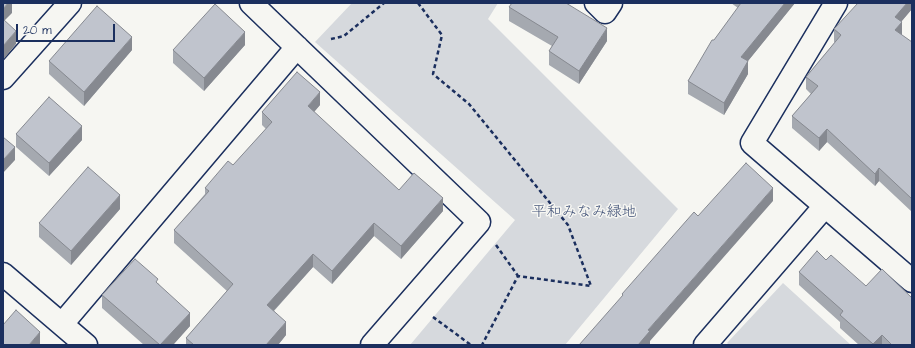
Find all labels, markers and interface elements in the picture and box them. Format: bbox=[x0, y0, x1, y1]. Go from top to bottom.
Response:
scale bar bbox=[18, 16, 117, 42]
text: 20 m bbox=[23, 22, 52, 39]
park label: 平和みなみ緑地 bbox=[532, 204, 636, 222]

